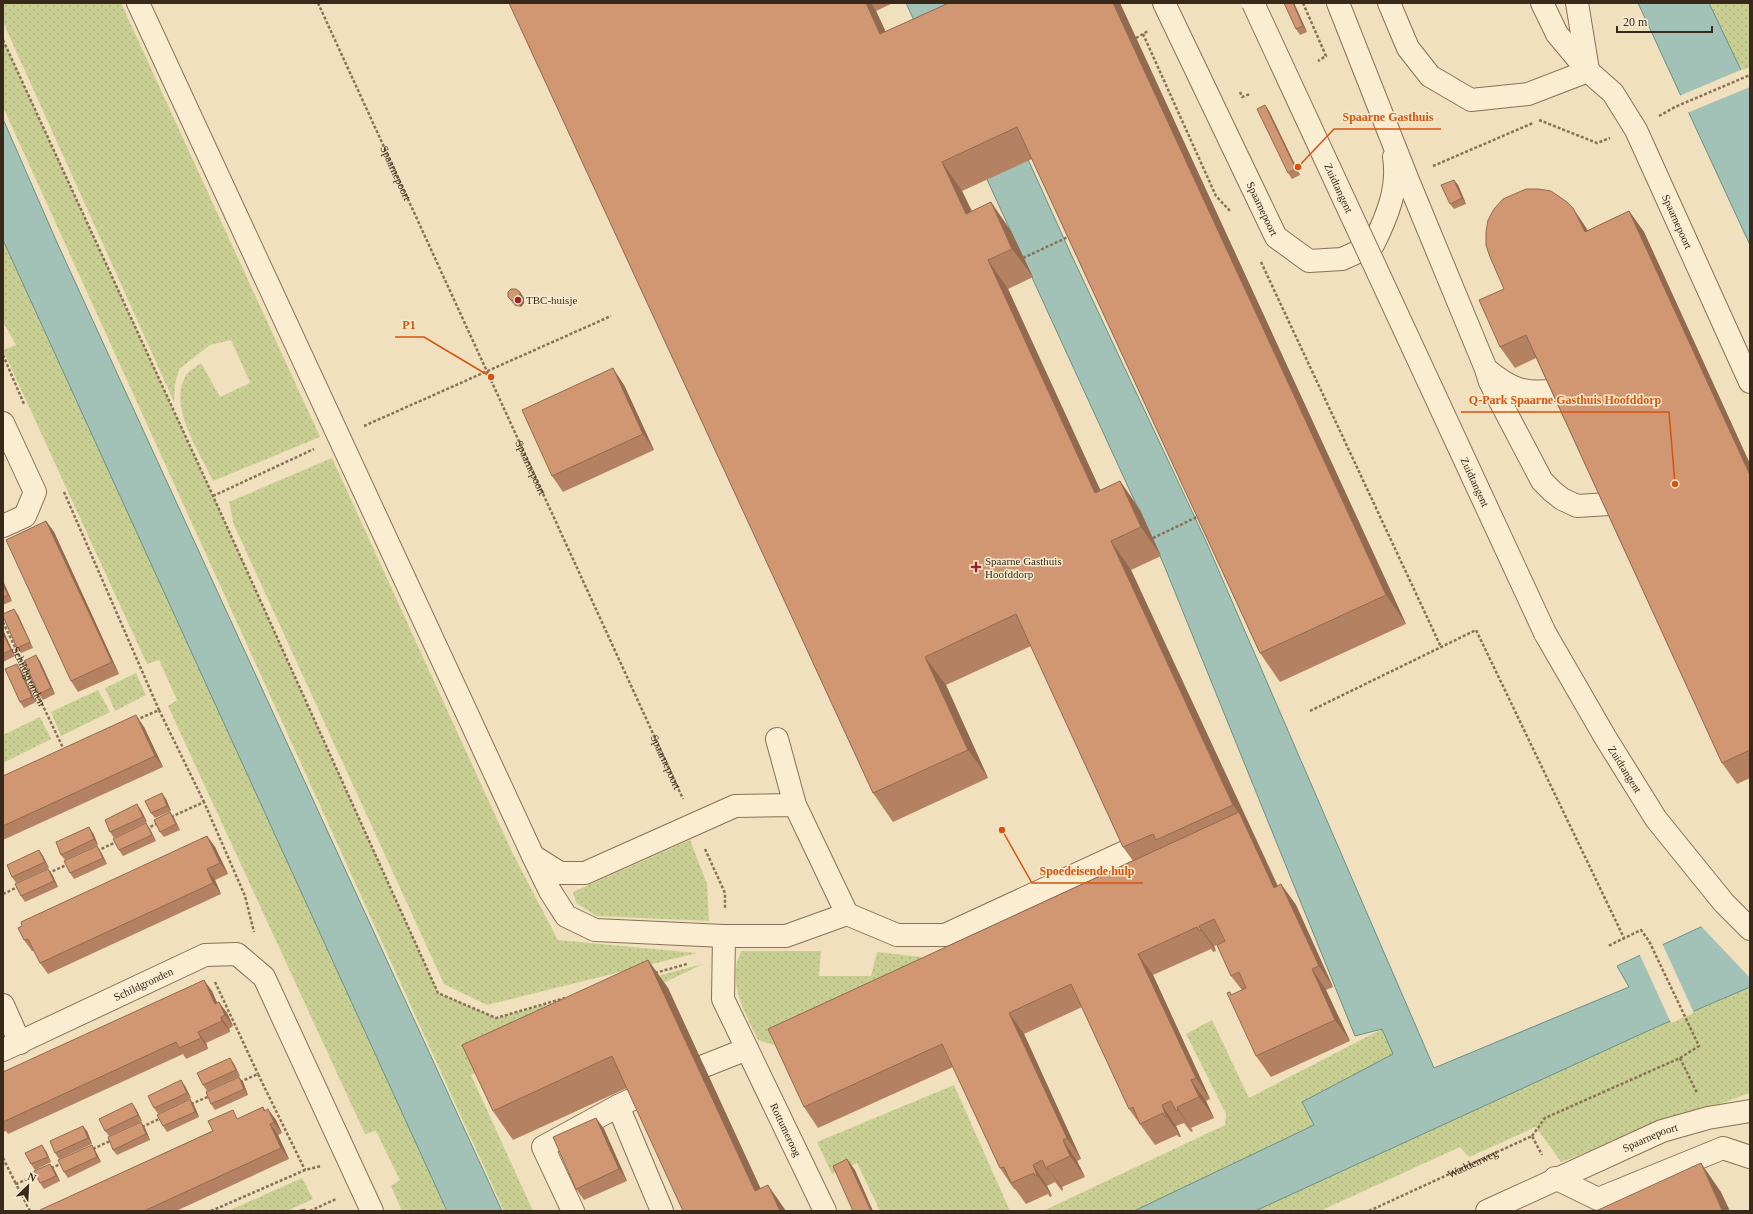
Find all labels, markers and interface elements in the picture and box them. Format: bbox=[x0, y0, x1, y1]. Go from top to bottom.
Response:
scale bar bbox=[1617, 8, 1712, 34]
text: 20 m bbox=[1623, 15, 1648, 29]
callout: Spaarne Gasthuis bbox=[1334, 105, 1441, 129]
text: Spaarne Gasthuis bbox=[1342, 110, 1434, 124]
street label: Spaarnepoort bbox=[378, 144, 414, 202]
street label: Zuidtangent bbox=[1322, 161, 1355, 215]
street label: Spaarnepoort bbox=[1244, 180, 1281, 238]
street label: Spaarnepoort bbox=[1660, 192, 1695, 251]
place label: TBC-huisje bbox=[526, 294, 577, 306]
marker: TBC-huisje bbox=[513, 295, 523, 305]
callout: P1 bbox=[395, 313, 424, 337]
text: P1 bbox=[402, 318, 416, 332]
callout: Q-Park Spaarne Gasthuis Hoofddorp bbox=[1461, 388, 1669, 412]
text: Q-Park Spaarne Gasthuis Hoofddorp bbox=[1469, 393, 1662, 407]
street label: Spaarnepoort bbox=[513, 438, 549, 497]
street label: Zuidtangent bbox=[1458, 455, 1492, 509]
place label: Spaarne Gasthuis Hoofddorp bbox=[985, 555, 1062, 580]
marker: Spaarne Gasthuis Hoofddorp bbox=[970, 561, 982, 573]
street label: Schildgronden bbox=[10, 645, 48, 708]
street label: Spaarnepoort bbox=[648, 733, 684, 791]
street label: Zuidtangent bbox=[1606, 743, 1644, 795]
callout: Spoedeisende hulp bbox=[1032, 859, 1143, 883]
text: Spoedeisende hulp bbox=[1039, 864, 1135, 878]
street label: Schildgronden bbox=[112, 965, 175, 1003]
street label: Rottumeroog bbox=[768, 1101, 804, 1159]
street label: Spaarnepoort bbox=[1621, 1121, 1679, 1154]
street label: Waddenweg bbox=[1445, 1146, 1500, 1180]
north arrow bbox=[8, 1166, 48, 1206]
text: N bbox=[26, 1170, 38, 1184]

